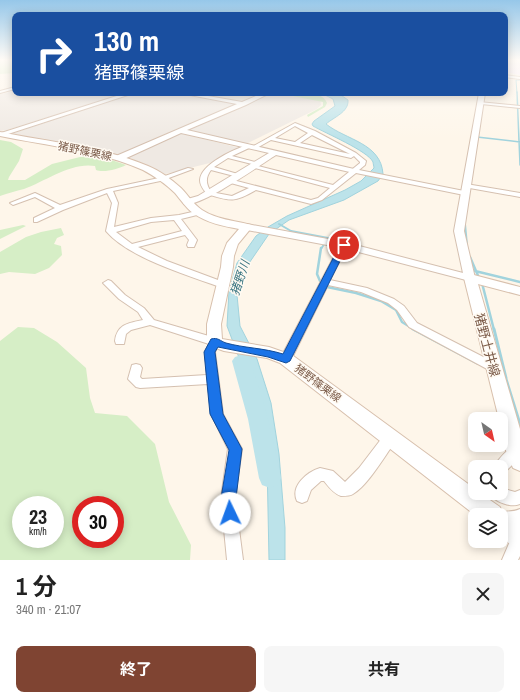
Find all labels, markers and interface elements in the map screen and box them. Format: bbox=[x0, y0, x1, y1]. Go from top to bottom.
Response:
text: 130 m bbox=[94, 22, 159, 60]
icon: right bbox=[28, 28, 80, 80]
text: 猪野篠栗線 bbox=[94, 60, 184, 85]
street label: 猪野篠栗線 bbox=[57, 138, 113, 164]
pin bbox=[327, 228, 361, 262]
icon: arrive bbox=[333, 234, 355, 256]
water label: 猪野川 bbox=[227, 257, 254, 298]
street label: 猪野土井線 bbox=[470, 311, 504, 379]
street label: 猪野篠栗線 bbox=[292, 361, 344, 405]
north arrow bbox=[468, 412, 508, 452]
map controls bbox=[468, 412, 508, 548]
button: search bbox=[468, 460, 508, 500]
position arrow bbox=[209, 492, 251, 534]
speed limit sign: 30 bbox=[72, 496, 124, 548]
text: 23 bbox=[29, 503, 47, 530]
button: layers bbox=[468, 508, 508, 548]
text: km/h bbox=[29, 525, 47, 538]
text: 1 分 bbox=[16, 570, 56, 602]
button: close bbox=[462, 573, 504, 615]
text: 340 m · 21:07 bbox=[16, 601, 81, 618]
button: 終了 bbox=[16, 646, 256, 692]
button: 共有 bbox=[264, 646, 504, 692]

